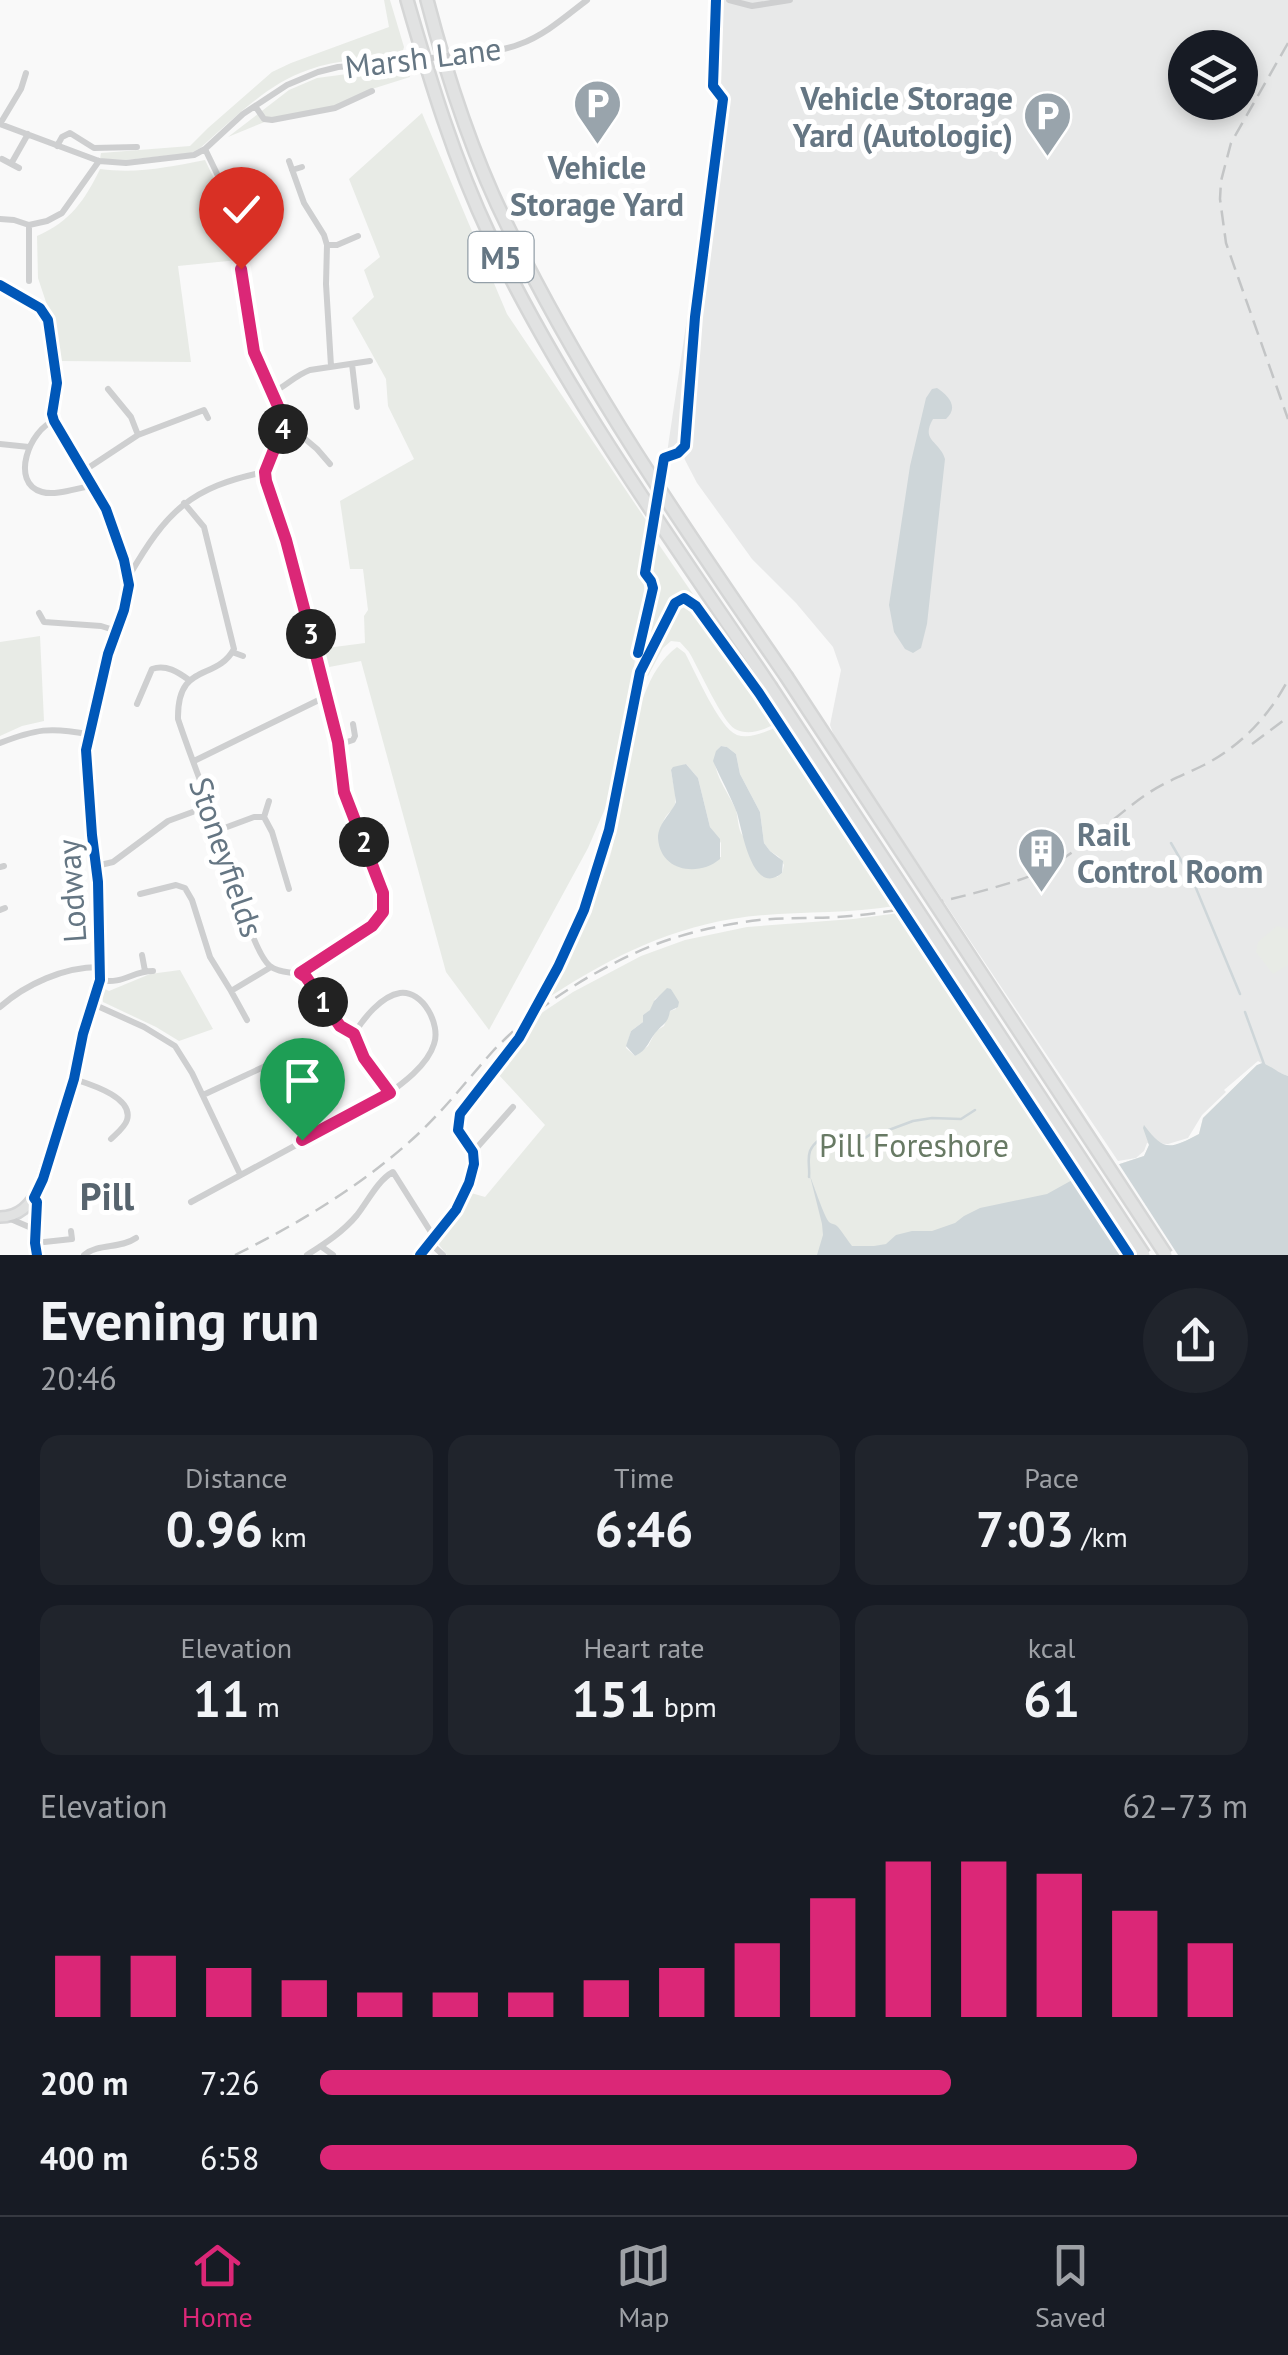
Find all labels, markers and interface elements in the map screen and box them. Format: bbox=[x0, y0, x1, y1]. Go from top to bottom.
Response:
street label: Marsh Lane bbox=[342, 27, 504, 87]
map controls bbox=[1168, 30, 1258, 120]
button: layers bbox=[1168, 30, 1258, 120]
place label: Vehicle Storage Yard (Autologic) bbox=[792, 77, 1013, 156]
parking icon: Vehicle Storage Yard bbox=[571, 78, 623, 146]
parking icon: Vehicle Storage Yard (Autologic) bbox=[1022, 90, 1074, 158]
place label: Vehicle Storage Yard bbox=[510, 146, 684, 225]
pin bbox=[199, 167, 284, 270]
icon: check bbox=[214, 182, 269, 237]
road number: M5 bbox=[468, 232, 534, 282]
pin: 4 bbox=[258, 404, 308, 454]
text: 4 bbox=[275, 410, 291, 447]
pin: 3 bbox=[286, 609, 336, 659]
text: 3 bbox=[303, 615, 319, 652]
street label: Stoneyfields bbox=[180, 772, 274, 942]
place label: Rail Control Room bbox=[1077, 813, 1263, 892]
pin: 2 bbox=[339, 817, 389, 867]
text: 2 bbox=[356, 823, 372, 860]
building icon: Rail Control Room bbox=[1016, 826, 1068, 894]
street label: Lodway bbox=[46, 838, 96, 944]
pin: 1 bbox=[298, 977, 348, 1027]
text: 1 bbox=[315, 983, 331, 1020]
pin bbox=[260, 1038, 345, 1141]
icon: arrive bbox=[275, 1053, 330, 1108]
park label: Pill Foreshore bbox=[819, 1124, 1009, 1166]
district label: Pill bbox=[80, 1171, 135, 1220]
text: Evening run bbox=[40, 1284, 320, 1355]
button: share bbox=[1143, 1288, 1248, 1393]
text: 20:46 bbox=[40, 1357, 117, 1399]
text: Distance bbox=[185, 1459, 288, 1496]
text: Time bbox=[614, 1459, 674, 1496]
text: Pace bbox=[1024, 1459, 1079, 1496]
text: 0.96 bbox=[166, 1496, 263, 1561]
text: 6:46 bbox=[595, 1496, 693, 1561]
text: 7:03 bbox=[976, 1496, 1074, 1561]
text: km bbox=[263, 1518, 307, 1555]
text: /km bbox=[1074, 1518, 1128, 1555]
text: Elevation bbox=[181, 1629, 292, 1666]
text: Heart rate bbox=[583, 1629, 705, 1666]
text: kcal bbox=[1028, 1629, 1076, 1666]
text: 11 bbox=[193, 1666, 250, 1731]
text: 151 bbox=[571, 1666, 656, 1731]
text: 61 bbox=[1023, 1666, 1080, 1731]
text: m bbox=[250, 1688, 280, 1725]
text: bpm bbox=[656, 1688, 717, 1725]
text: Elevation bbox=[40, 1785, 167, 1827]
text: 62–73 m bbox=[1123, 1785, 1248, 1827]
text: 200 m bbox=[40, 2062, 128, 2104]
text: 7:26 bbox=[200, 2062, 259, 2104]
text: 400 m bbox=[40, 2137, 128, 2179]
text: 6:58 bbox=[200, 2137, 259, 2179]
tab: Home bbox=[182, 2238, 253, 2335]
tab: Map bbox=[616, 2238, 671, 2335]
tab: Saved bbox=[1035, 2238, 1106, 2335]

